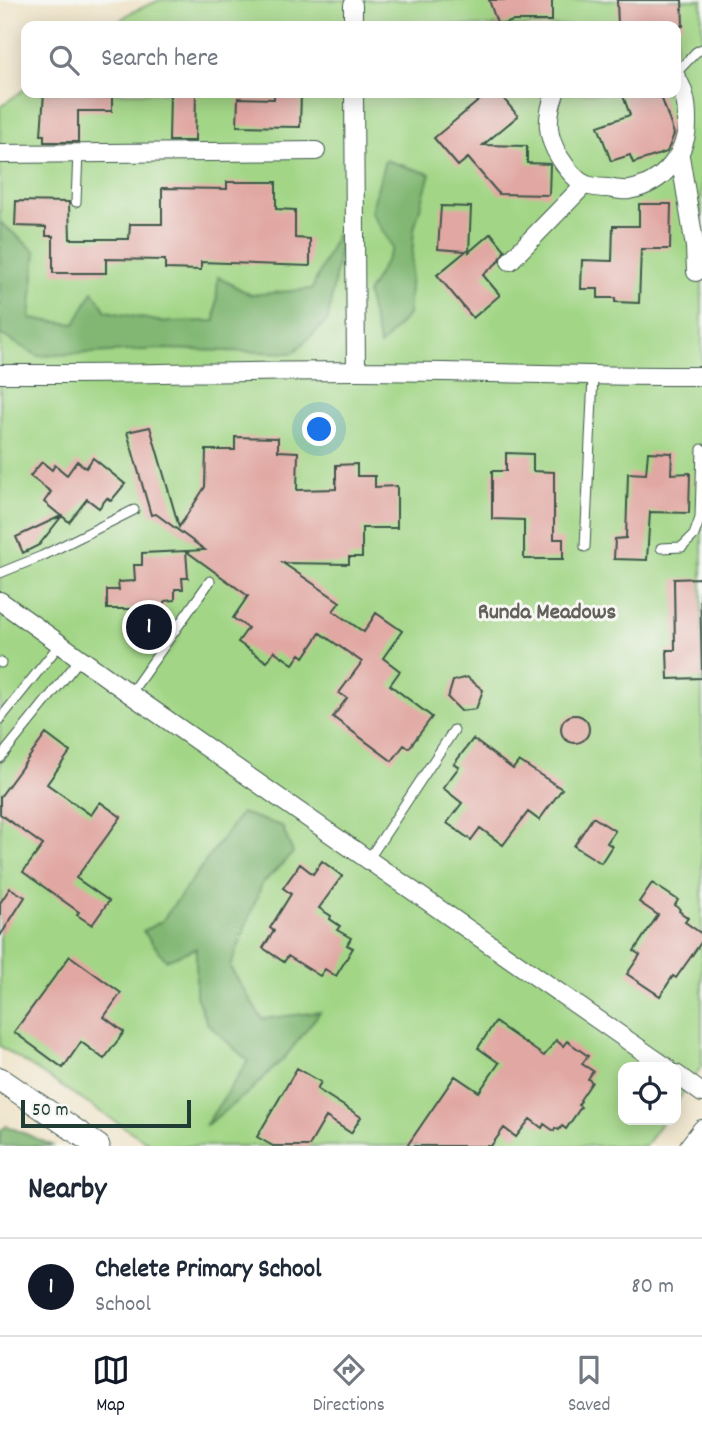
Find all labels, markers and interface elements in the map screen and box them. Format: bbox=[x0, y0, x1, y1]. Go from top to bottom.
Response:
search box bbox=[21, 21, 681, 98]
icon: search bbox=[45, 41, 83, 79]
text: Search here bbox=[101, 41, 219, 78]
your location bbox=[302, 412, 336, 446]
district label: Runda Meadows bbox=[478, 597, 617, 630]
pin: 1 bbox=[126, 601, 172, 653]
map controls bbox=[618, 1062, 681, 1125]
button: locate bbox=[618, 1062, 681, 1125]
scale bar bbox=[21, 1097, 191, 1129]
text: 50 m bbox=[32, 1098, 69, 1125]
text: Nearby bbox=[28, 1170, 106, 1213]
text: Chelete Primary School bbox=[95, 1252, 321, 1289]
text: 1 bbox=[48, 1271, 54, 1304]
text: 80 m bbox=[631, 1271, 674, 1304]
text: School bbox=[95, 1289, 151, 1322]
tab: Map bbox=[92, 1351, 130, 1420]
tab: Directions bbox=[313, 1351, 385, 1420]
tab: Saved bbox=[568, 1351, 610, 1420]

